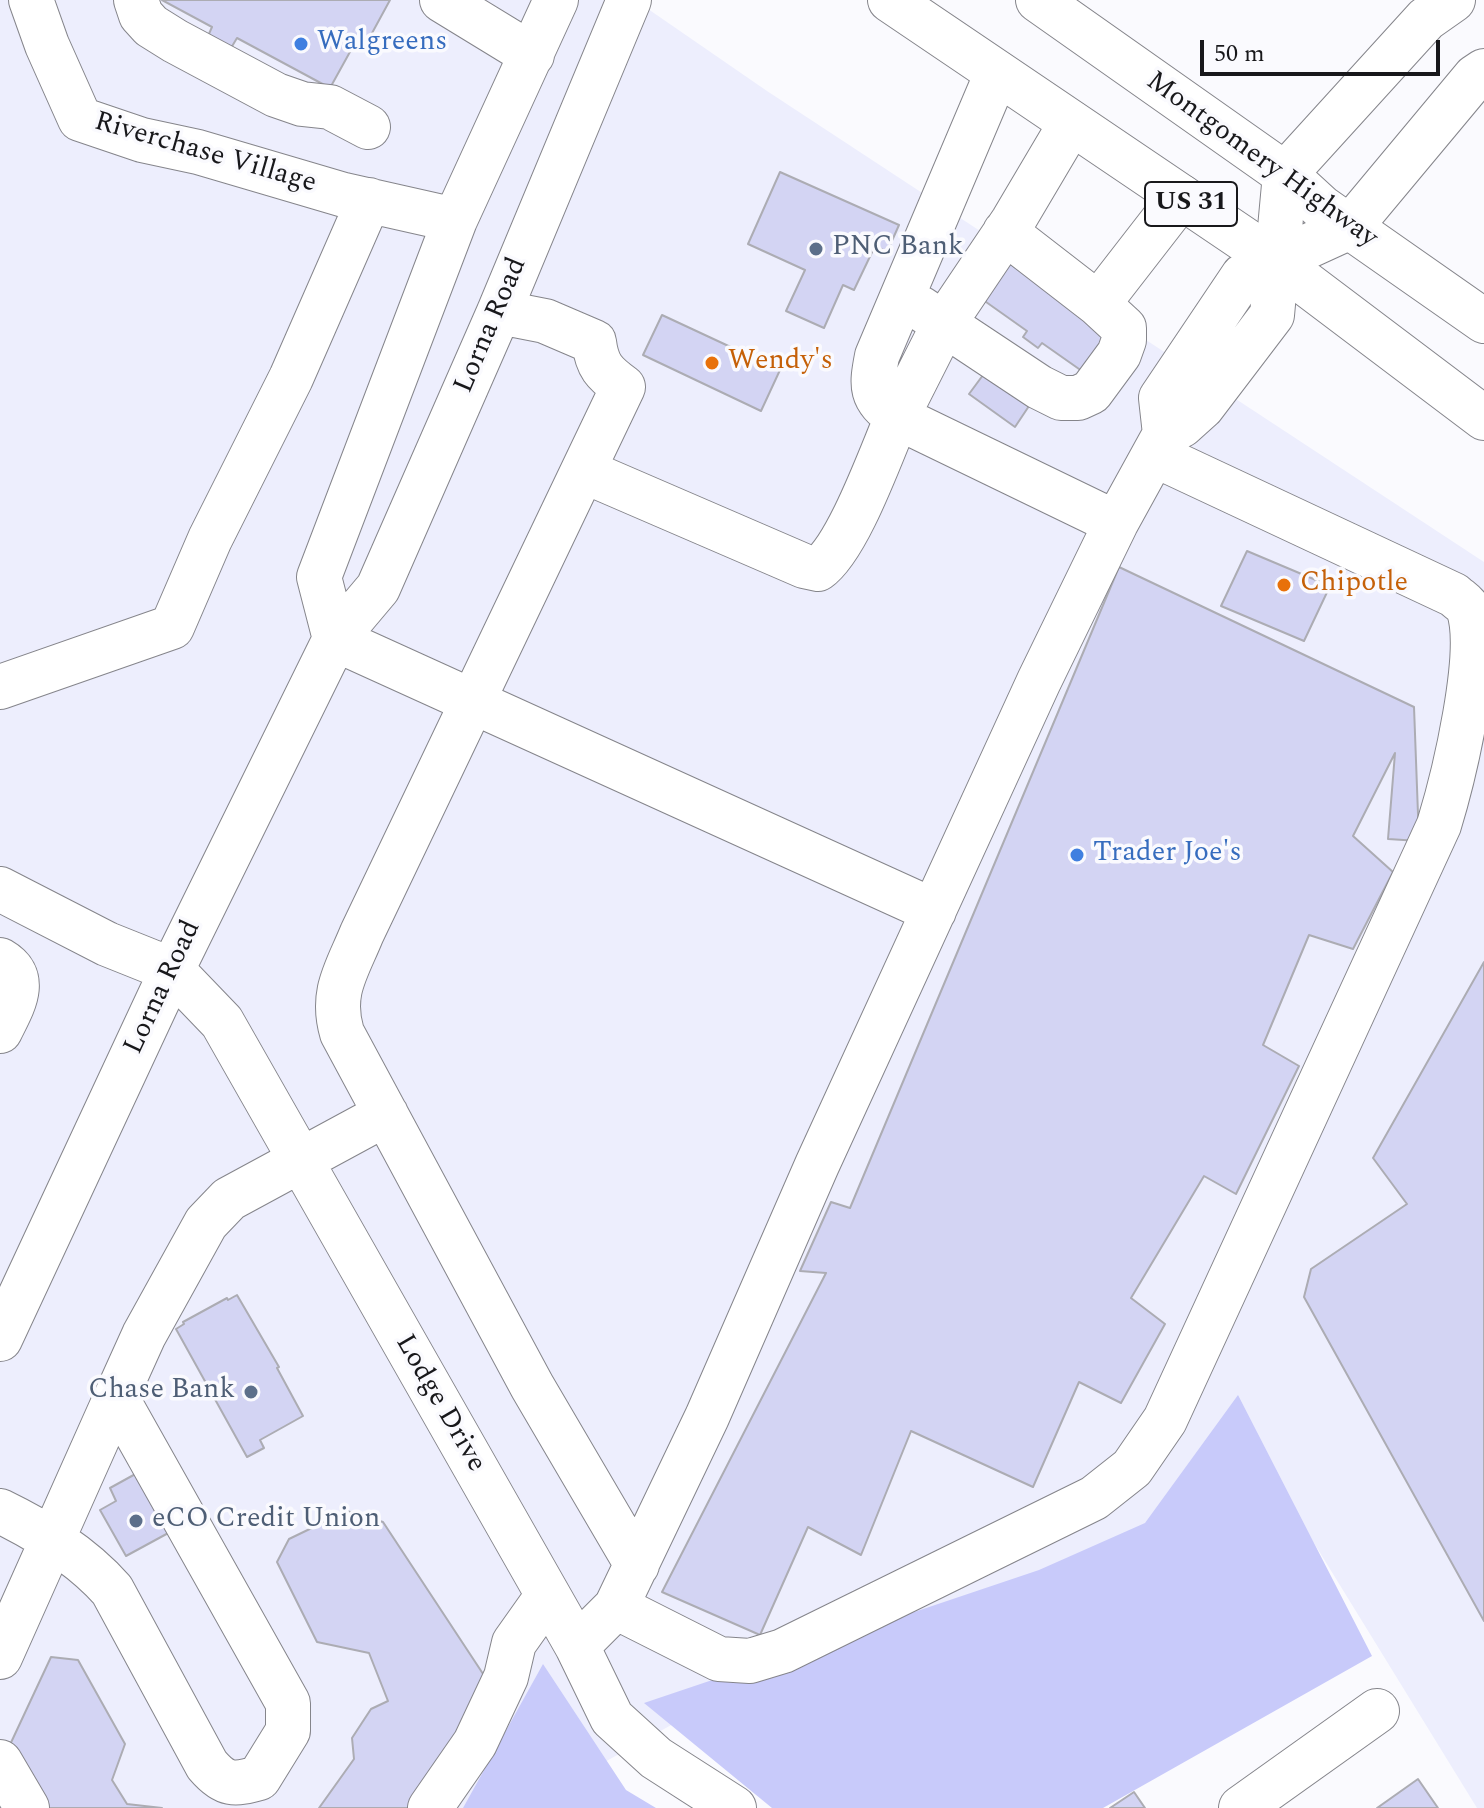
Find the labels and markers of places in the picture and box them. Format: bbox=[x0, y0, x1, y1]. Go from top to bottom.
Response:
place label: Walgreens bbox=[317, 27, 447, 61]
marker: Walgreens bbox=[292, 35, 310, 53]
place label: PNC Bank bbox=[832, 232, 964, 266]
marker: PNC Bank bbox=[807, 240, 825, 258]
place label: Wendy's bbox=[728, 346, 833, 380]
marker: Wendy's bbox=[703, 354, 721, 372]
place label: Chipotle bbox=[1300, 568, 1408, 602]
marker: Chipotle bbox=[1275, 576, 1293, 594]
place label: Trader Joe's bbox=[1093, 838, 1242, 872]
marker: Trader Joe's bbox=[1068, 846, 1086, 864]
place label: Chase Bank bbox=[88, 1375, 235, 1409]
marker: Chase Bank bbox=[242, 1383, 260, 1401]
place label: eCO Credit Union bbox=[152, 1504, 380, 1538]
marker: eCO Credit Union bbox=[127, 1512, 145, 1530]

